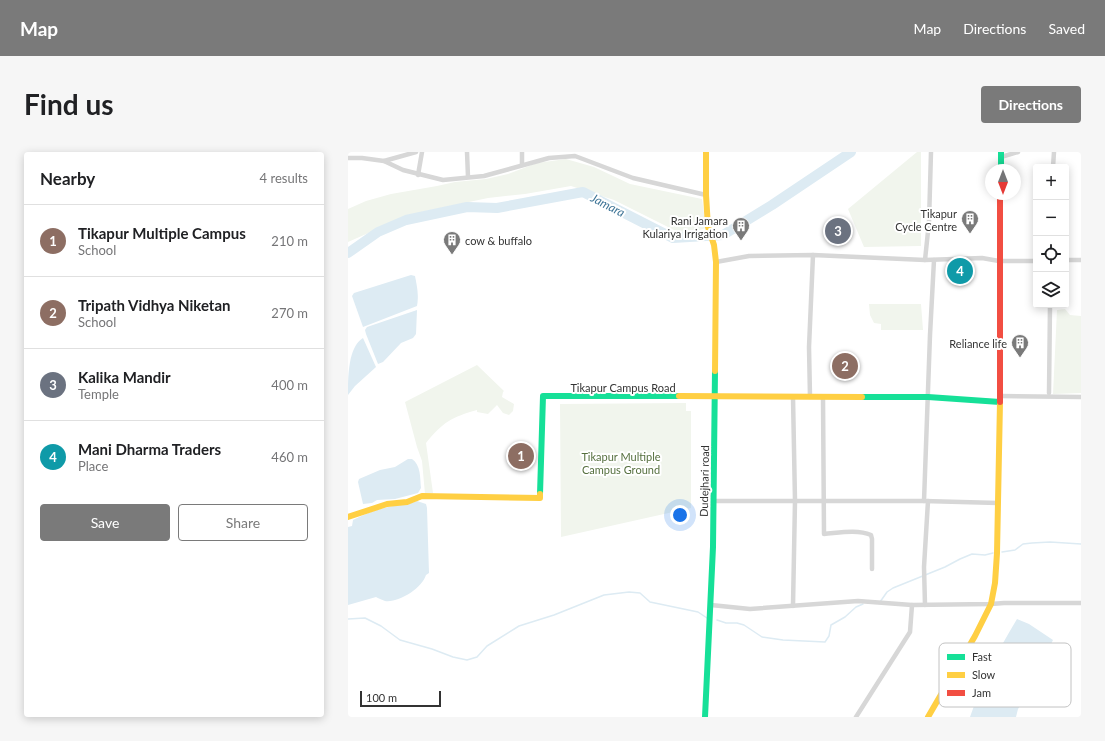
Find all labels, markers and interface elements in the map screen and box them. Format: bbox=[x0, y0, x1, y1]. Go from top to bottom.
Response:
text: Map bbox=[20, 17, 58, 40]
text: Map bbox=[914, 20, 941, 37]
text: Directions bbox=[963, 20, 1026, 37]
text: Saved bbox=[1048, 20, 1085, 37]
button: Directions bbox=[981, 86, 1081, 123]
text: Find us bbox=[24, 87, 114, 121]
north arrow bbox=[985, 164, 1021, 200]
map controls bbox=[1033, 164, 1069, 308]
button: + bbox=[1033, 164, 1069, 200]
text: Nearby bbox=[40, 168, 95, 189]
text: 4 results bbox=[260, 170, 308, 186]
water label: Jamara bbox=[588, 190, 628, 220]
button: − bbox=[1033, 200, 1069, 236]
place label: Tikapur Cycle Centre bbox=[895, 207, 957, 233]
building icon: Tikapur Cycle Centre bbox=[960, 209, 980, 234]
place label: Rani Jamara Kulariya Irrigation bbox=[642, 214, 728, 240]
building icon: Rani Jamara Kulariya Irrigation bbox=[731, 216, 751, 241]
pin: 3 bbox=[825, 216, 851, 246]
text: Tikapur Multiple Campus bbox=[78, 224, 246, 242]
building icon: cow & buffalo bbox=[442, 230, 462, 255]
text: 1 bbox=[49, 233, 57, 249]
text: 210 m bbox=[271, 233, 308, 249]
place label: cow & buffalo bbox=[465, 234, 532, 247]
button: locate bbox=[1033, 236, 1069, 272]
text: School bbox=[78, 242, 116, 258]
pin: 4 bbox=[947, 256, 973, 286]
button: layers bbox=[1033, 272, 1069, 308]
text: Tripath Vidhya Niketan bbox=[78, 296, 231, 314]
text: 2 bbox=[49, 305, 57, 321]
text: 270 m bbox=[271, 305, 308, 321]
text: School bbox=[78, 314, 116, 330]
building icon: Reliance life bbox=[1010, 333, 1030, 358]
place label: Reliance life bbox=[949, 337, 1007, 350]
pin: 2 bbox=[832, 351, 858, 381]
text: Kalika Mandir bbox=[78, 368, 171, 386]
text: 3 bbox=[49, 377, 57, 393]
text: 400 m bbox=[271, 377, 308, 393]
street label: Tikapur Campus Road bbox=[570, 381, 676, 394]
text: Temple bbox=[78, 386, 119, 402]
text: Mani Dharma Traders bbox=[78, 440, 221, 458]
pin: 1 bbox=[508, 441, 534, 471]
street label: Dudejhari road bbox=[697, 445, 711, 517]
text: 4 bbox=[49, 449, 57, 465]
text: 460 m bbox=[271, 449, 308, 465]
park label: Tikapur Multiple Campus Ground bbox=[581, 450, 661, 476]
text: Place bbox=[78, 458, 108, 474]
button: Save bbox=[40, 504, 170, 541]
button: Share bbox=[178, 504, 308, 541]
your location bbox=[670, 505, 690, 525]
legend bbox=[939, 643, 1071, 707]
text: Fast bbox=[972, 650, 992, 663]
text: Slow bbox=[972, 668, 996, 681]
text: Jam bbox=[972, 686, 991, 699]
scale bar bbox=[360, 689, 441, 708]
text: 100 m bbox=[366, 691, 397, 704]

